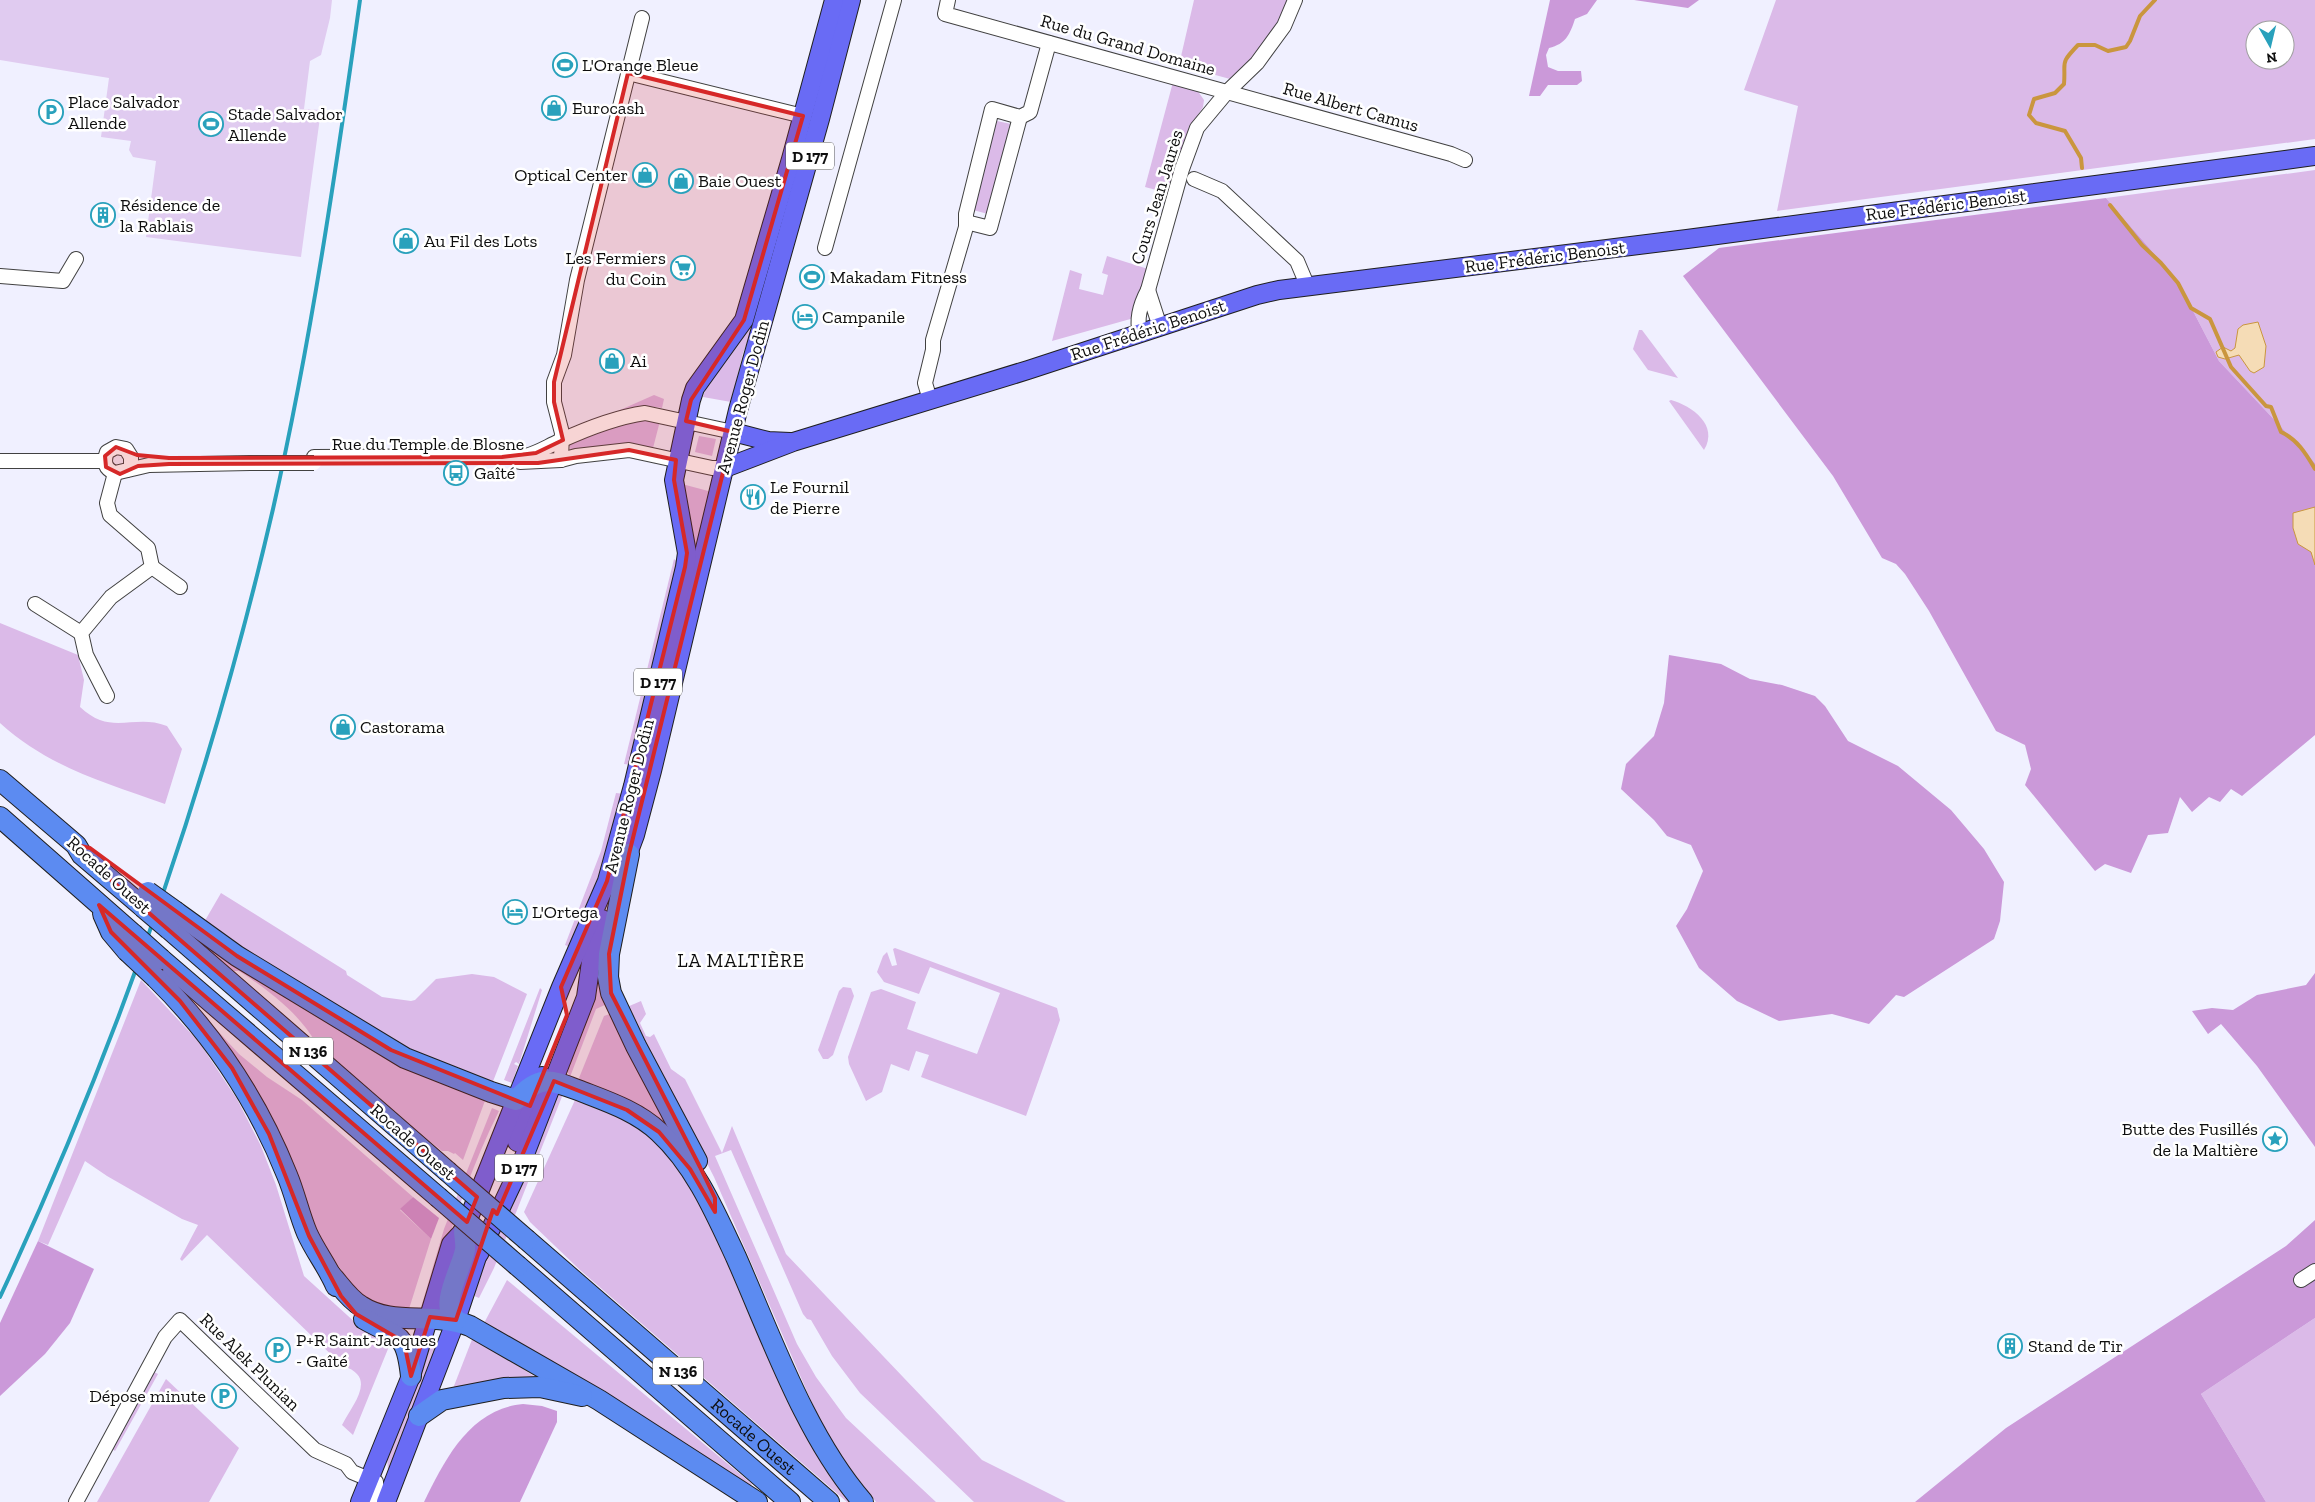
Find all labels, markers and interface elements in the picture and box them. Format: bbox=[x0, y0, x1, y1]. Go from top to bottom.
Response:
street label: Rue du Grand Domaine bbox=[1038, 10, 1218, 80]
north arrow bbox=[2245, 20, 2295, 70]
text: N bbox=[2265, 48, 2278, 67]
sports icon: L'Orange Bleue bbox=[552, 52, 578, 78]
place label: L'Orange Bleue bbox=[582, 54, 699, 76]
street label: Rue Albert Camus bbox=[1281, 77, 1421, 137]
place label: Place Salvador Allende bbox=[68, 91, 180, 134]
shop icon: Eurocash bbox=[541, 95, 567, 121]
place label: Eurocash bbox=[572, 97, 644, 119]
parking icon: Place Salvador Allende bbox=[38, 99, 64, 125]
place label: Stade Salvador Allende bbox=[228, 103, 343, 146]
sports icon: Stade Salvador Allende bbox=[198, 111, 224, 137]
street label: Cours Jean Jaurès bbox=[1126, 127, 1188, 267]
road number: D 177 bbox=[786, 142, 834, 170]
shop icon: Optical Center bbox=[632, 162, 658, 188]
place label: Optical Center bbox=[514, 164, 628, 186]
shop icon: Baie Ouest bbox=[668, 168, 694, 194]
place label: Baie Ouest bbox=[698, 170, 782, 192]
street label: Rue Frédéric Benoist bbox=[1864, 184, 2028, 226]
place label: Résidence de la Rablais bbox=[120, 194, 220, 237]
building icon: Résidence de la Rablais bbox=[90, 202, 116, 228]
shop icon: Au Fil des Lots bbox=[393, 228, 419, 254]
place label: Au Fil des Lots bbox=[424, 230, 538, 252]
street label: Rue Frédéric Benoist bbox=[1463, 236, 1627, 278]
place label: Les Fermiers du Coin bbox=[566, 247, 667, 290]
supermarket icon: Les Fermiers du Coin bbox=[670, 255, 696, 281]
sports icon: Makadam Fitness bbox=[799, 264, 825, 290]
place label: Makadam Fitness bbox=[830, 266, 967, 288]
street label: Rue Frédéric Benoist bbox=[1068, 294, 1229, 365]
hotel icon: Campanile bbox=[792, 304, 818, 330]
place label: Campanile bbox=[822, 306, 905, 328]
street label: Avenue Roger Dodin bbox=[712, 317, 774, 476]
shop icon: Ai bbox=[599, 348, 625, 374]
place label: Ai bbox=[630, 350, 647, 372]
street label: Rue du Temple de Blosne bbox=[332, 433, 524, 455]
bus stop icon: Gaîté bbox=[443, 460, 469, 486]
place label: Gaîté bbox=[474, 462, 515, 484]
place label: Le Fournil de Pierre bbox=[770, 476, 849, 519]
restaurant icon: Le Fournil de Pierre bbox=[740, 484, 766, 510]
road number: D 177 bbox=[634, 669, 682, 696]
shop icon: Castorama bbox=[330, 714, 356, 740]
place label: Castorama bbox=[360, 716, 445, 738]
street label: Avenue Roger Dodin bbox=[599, 716, 659, 875]
street label: Rocade Ouest bbox=[62, 831, 156, 919]
hotel icon: L'Ortega bbox=[502, 899, 528, 925]
place label: L'Ortega bbox=[532, 901, 599, 923]
district label: LA MALTIÈRE bbox=[677, 949, 805, 972]
road number: N 136 bbox=[283, 1038, 333, 1064]
street label: Rocade Ouest bbox=[366, 1099, 460, 1185]
place label: Butte des Fusillés de la Maltière bbox=[2122, 1118, 2258, 1161]
place icon: Butte des Fusillés de la Maltière bbox=[2262, 1126, 2288, 1152]
road number: D 177 bbox=[495, 1154, 543, 1182]
street label: Rue Alek Plunian bbox=[195, 1309, 305, 1416]
place label: P+R Saint-Jacques - Gaîté bbox=[296, 1329, 436, 1372]
building icon: Stand de Tir bbox=[1997, 1333, 2023, 1359]
place label: Stand de Tir bbox=[2028, 1335, 2123, 1357]
parking icon: P+R Saint-Jacques - Gaîté bbox=[265, 1337, 291, 1363]
road number: N 136 bbox=[653, 1358, 703, 1384]
parking icon: Dépose minute bbox=[211, 1383, 237, 1409]
place label: Dépose minute bbox=[89, 1385, 206, 1407]
street label: Rocade Ouest bbox=[706, 1394, 801, 1480]

